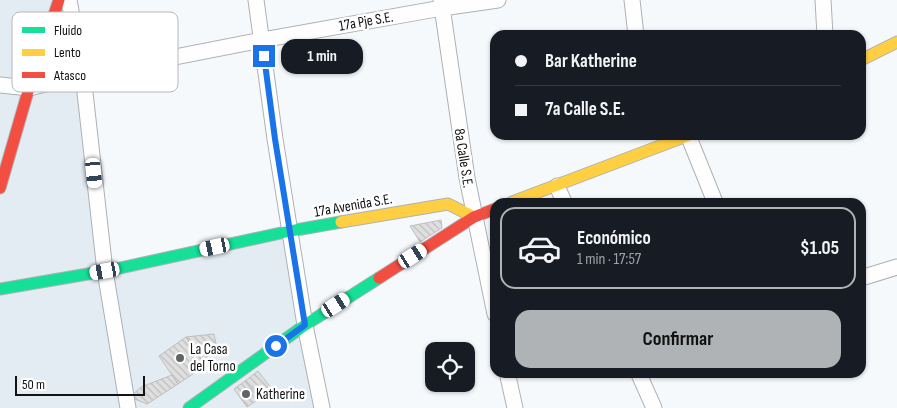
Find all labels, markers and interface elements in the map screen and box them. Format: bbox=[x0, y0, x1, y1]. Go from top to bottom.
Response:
street label: 17a Pje S.E. bbox=[337, 7, 395, 36]
legend bbox=[12, 12, 178, 92]
text: Fluido bbox=[54, 22, 82, 39]
callout: 1 min bbox=[282, 38, 364, 74]
text: Lento bbox=[54, 44, 81, 61]
route end bbox=[253, 45, 275, 67]
text: 1 min bbox=[307, 47, 337, 66]
text: Bar Katherine bbox=[545, 50, 637, 73]
text: Atasco bbox=[53, 67, 86, 84]
text: 7a Calle S.E. bbox=[545, 98, 625, 121]
street label: 8a Calle S.E. bbox=[449, 127, 478, 189]
car bbox=[84, 157, 103, 189]
street label: 17a Avenida S.E. bbox=[313, 189, 394, 222]
icon: car bbox=[517, 226, 562, 271]
text: Económico bbox=[577, 227, 651, 250]
car bbox=[198, 237, 231, 257]
text: $1.05 bbox=[800, 237, 839, 260]
car bbox=[396, 242, 429, 270]
text: 1 min · 17:57 bbox=[577, 250, 641, 269]
car bbox=[88, 261, 121, 281]
car bbox=[319, 291, 352, 319]
button: Confirmar bbox=[515, 310, 841, 368]
route start bbox=[265, 335, 287, 357]
place label: La Casa del Torno bbox=[190, 340, 236, 376]
map controls bbox=[425, 342, 475, 392]
button: locate bbox=[425, 342, 475, 392]
marker: La Casa del Torno bbox=[174, 352, 186, 364]
scale bar bbox=[15, 373, 145, 396]
text: 50 m bbox=[22, 376, 45, 393]
place label: Katherine bbox=[256, 385, 305, 404]
marker: Katherine bbox=[240, 388, 252, 400]

